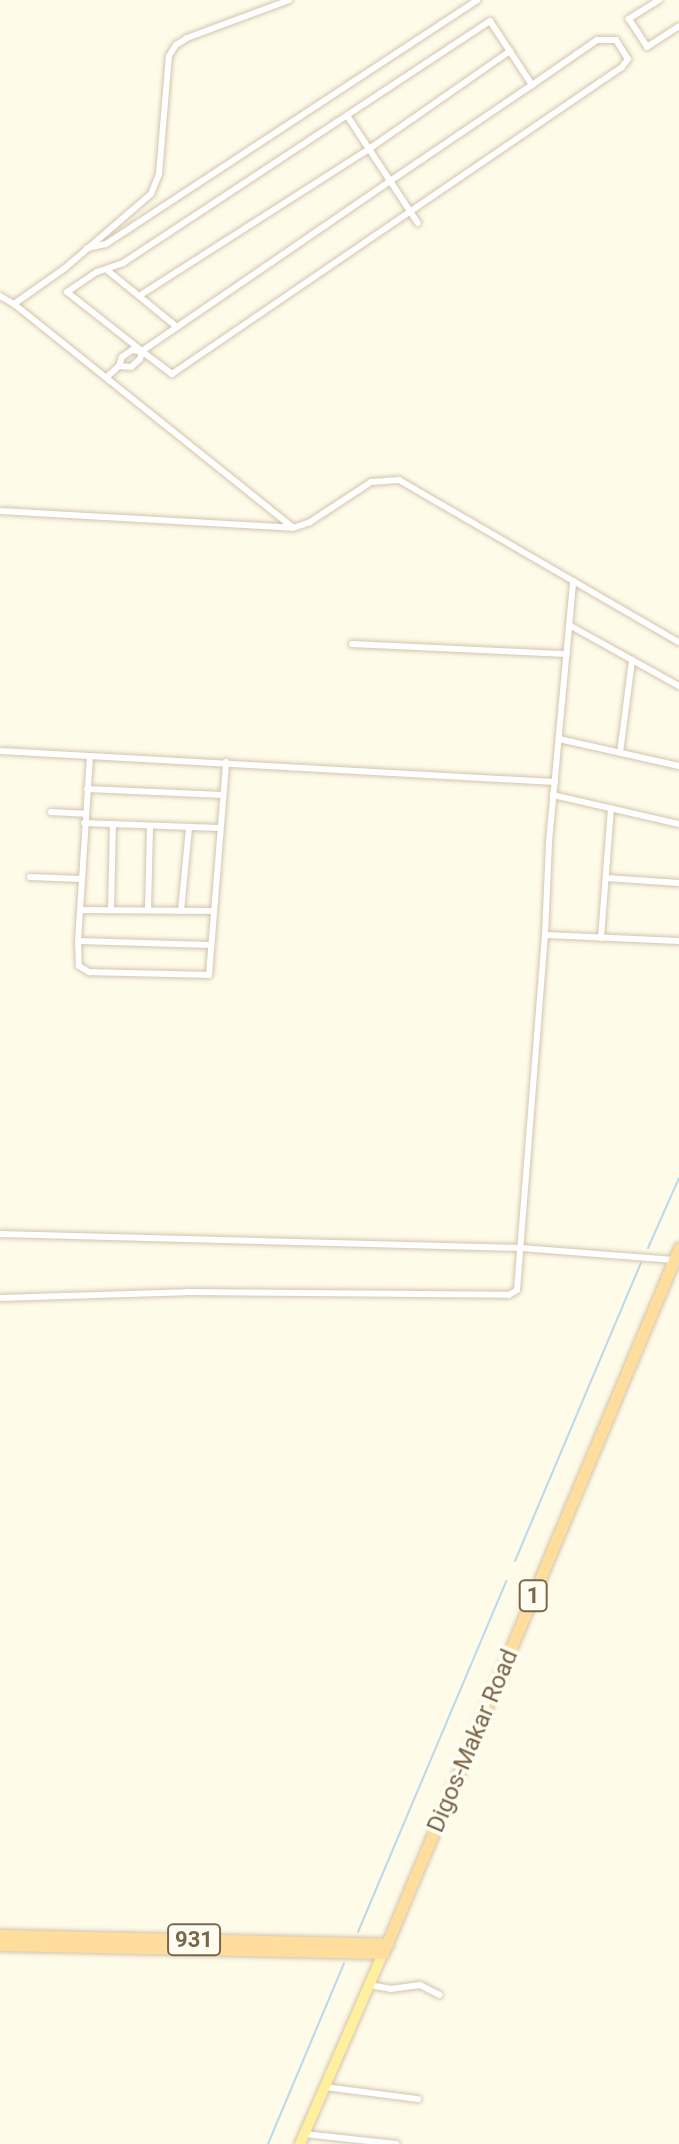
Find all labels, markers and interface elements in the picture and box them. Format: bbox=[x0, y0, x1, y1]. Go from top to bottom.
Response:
road number: 1 bbox=[517, 1578, 549, 1614]
street label: Digos-Makar Road bbox=[421, 1645, 525, 1837]
road number: 931 bbox=[166, 1922, 222, 1958]

